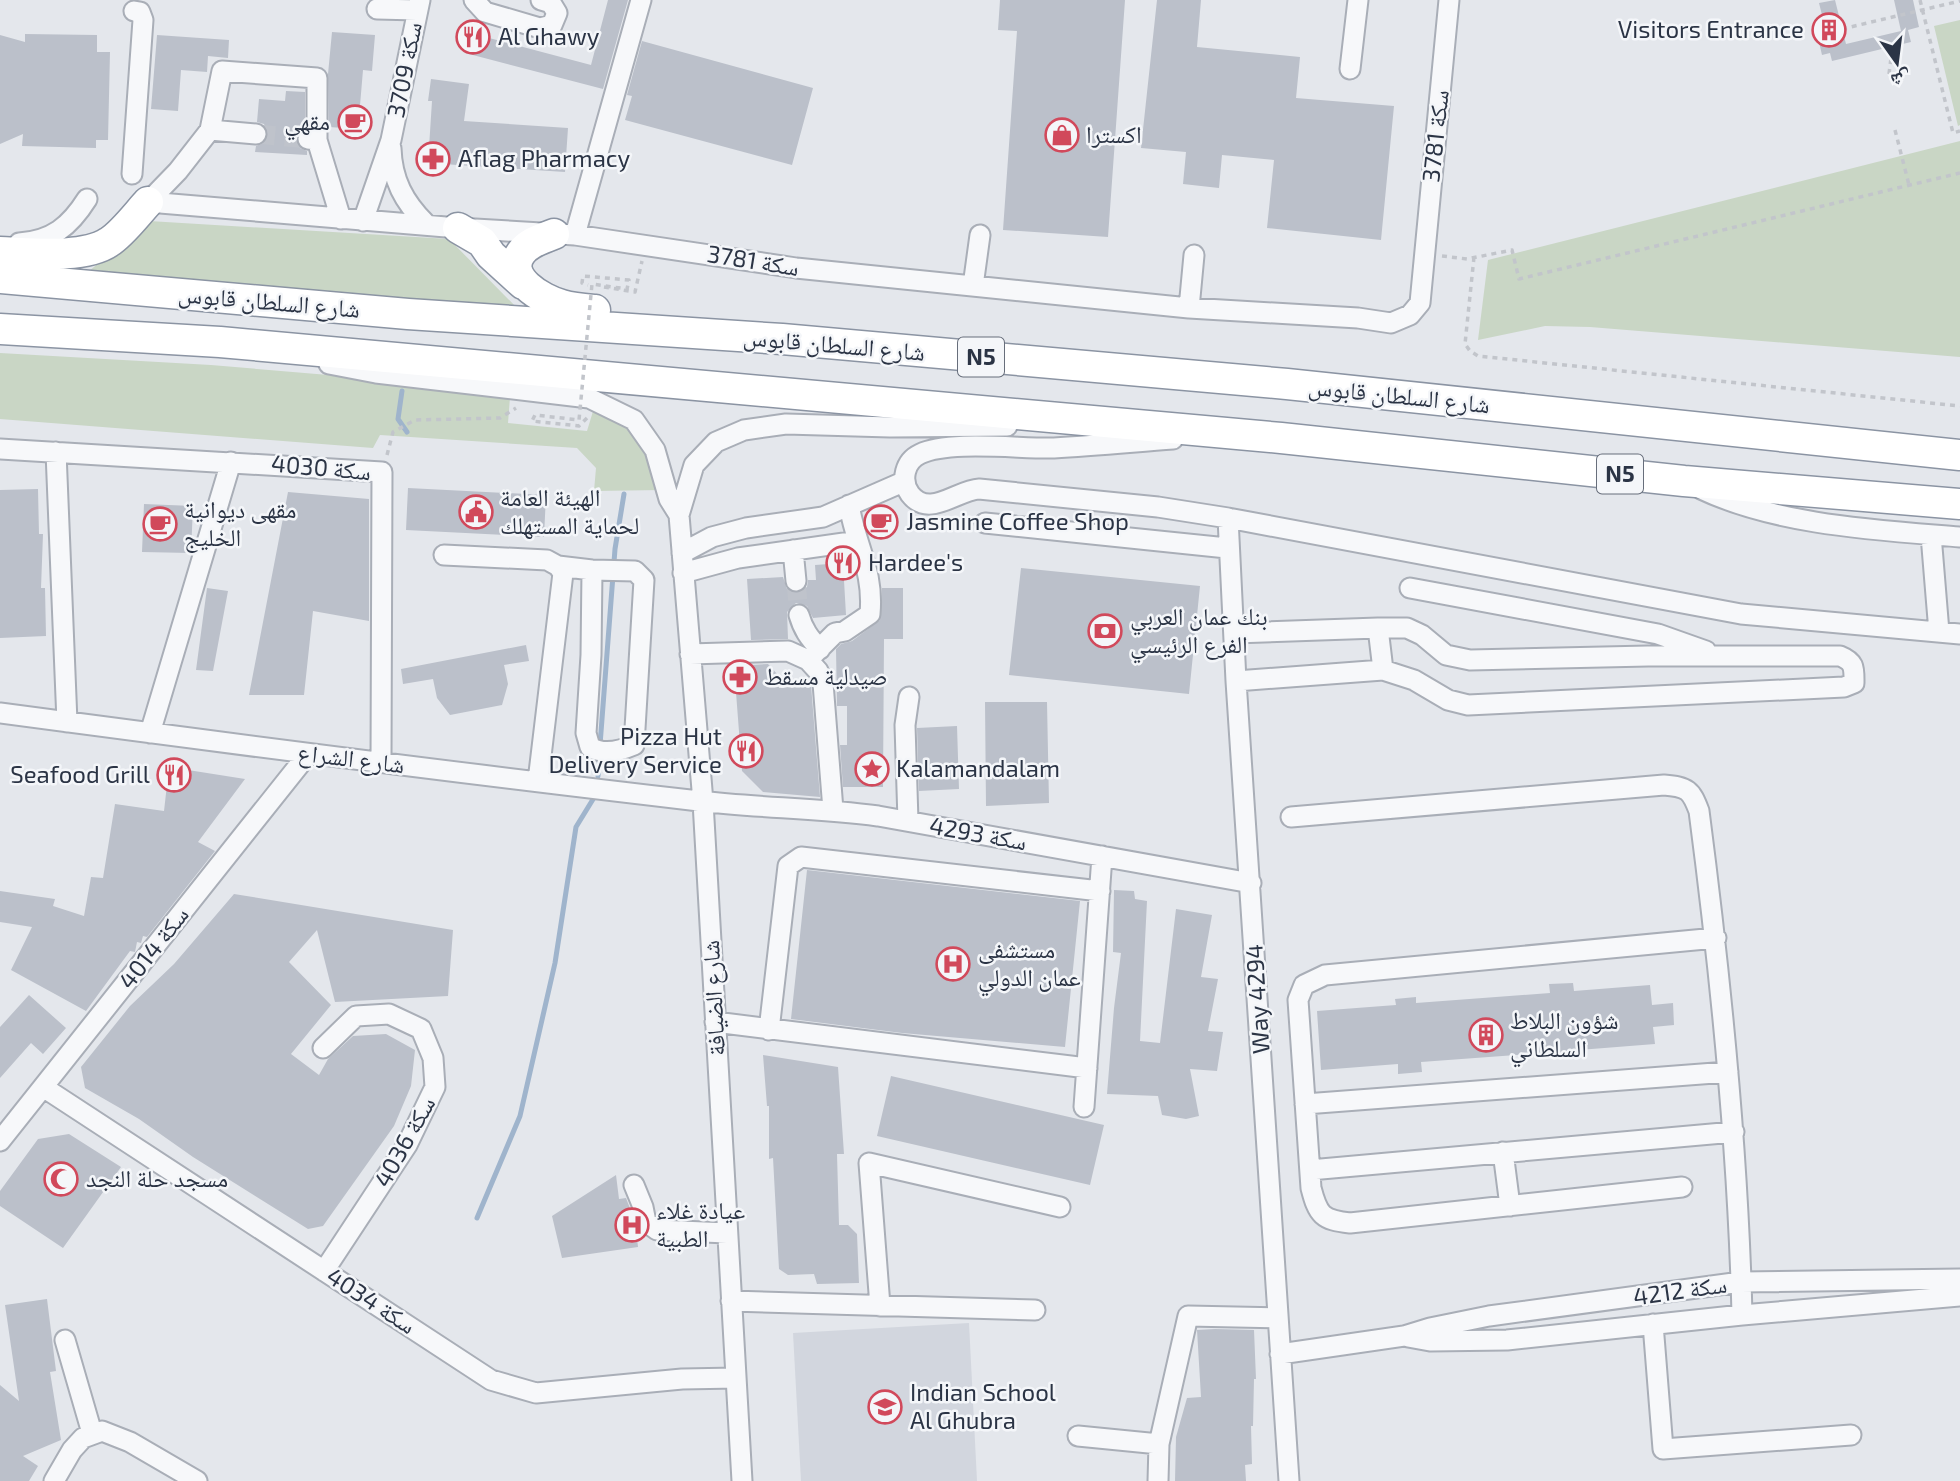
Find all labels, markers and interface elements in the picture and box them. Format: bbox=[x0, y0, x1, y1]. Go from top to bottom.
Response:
building icon: Visitors Entrance bbox=[1810, 11, 1848, 49]
place label: Visitors Entrance bbox=[1618, 14, 1804, 43]
restaurant icon: Al Ghawy bbox=[454, 18, 492, 56]
street label: سكة 3709 bbox=[380, 19, 427, 120]
place label: Al Ghawy bbox=[498, 21, 600, 50]
north arrow bbox=[1862, 28, 1932, 98]
text: ش bbox=[1888, 65, 1914, 94]
street label: سكة 3781 bbox=[1415, 88, 1454, 183]
cafe icon: مقهي bbox=[336, 103, 374, 141]
place label: مقهي bbox=[284, 106, 330, 141]
shop icon: اكسترا bbox=[1043, 116, 1081, 154]
place label: اكسترا bbox=[1086, 119, 1142, 148]
pharmacy icon: Aflag Pharmacy bbox=[414, 140, 452, 178]
place label: Aflag Pharmacy bbox=[458, 143, 631, 172]
street label: سكة 3781 bbox=[705, 238, 801, 281]
street label: شارع السلطان قابوس bbox=[177, 278, 361, 325]
street label: شارع السلطان قابوس bbox=[742, 321, 926, 368]
road number: N5 bbox=[958, 338, 1004, 376]
street label: شارع السلطان قابوس bbox=[1307, 371, 1491, 420]
street label: سكة 4030 bbox=[270, 448, 372, 485]
road number: N5 bbox=[1597, 454, 1643, 494]
place label: الهيئة العامة لحماية المستهلك bbox=[500, 482, 639, 539]
public building icon: الهيئة العامة لحماية المستهلك bbox=[457, 493, 495, 531]
place label: مقهى ديوانية الخليج bbox=[184, 494, 296, 553]
cafe icon: Jasmine Coffee Shop bbox=[862, 503, 900, 541]
cafe icon: مقهى ديوانية الخليج bbox=[141, 505, 179, 543]
place label: Jasmine Coffee Shop bbox=[906, 506, 1129, 535]
restaurant icon: Hardee's bbox=[824, 544, 862, 582]
place label: Hardee's bbox=[868, 547, 963, 576]
place label: بنك عمان العربي الفرع الرئيسي bbox=[1130, 601, 1268, 664]
bank icon: بنك عمان العربي الفرع الرئيسي bbox=[1086, 612, 1124, 650]
pharmacy icon: صيدلية مسقط bbox=[721, 658, 759, 696]
place label: صيدلية مسقط bbox=[764, 661, 888, 690]
place label: Pizza Hut Delivery Service bbox=[548, 721, 722, 778]
restaurant icon: Pizza Hut Delivery Service bbox=[727, 732, 765, 770]
street label: شارع الشراع bbox=[296, 737, 406, 780]
place icon: Kalamandalam bbox=[853, 750, 891, 788]
place label: Kalamandalam bbox=[896, 753, 1060, 782]
restaurant icon: Seafood Grill bbox=[155, 756, 193, 794]
place label: Seafood Grill bbox=[10, 759, 150, 788]
street label: سكة 4293 bbox=[927, 810, 1029, 855]
street label: سكة 4014 bbox=[112, 900, 194, 994]
place label: مستشفى عمان الدولي bbox=[978, 934, 1081, 997]
street label: شارع الضيافة bbox=[695, 939, 732, 1057]
street label: Way 4294 bbox=[1238, 943, 1275, 1055]
hospital icon: مستشفى عمان الدولي bbox=[934, 945, 972, 983]
place label: شؤون البلاط السلطاني bbox=[1510, 1005, 1619, 1068]
building icon: شؤون البلاط السلطاني bbox=[1467, 1016, 1505, 1054]
street label: سكة 4036 bbox=[367, 1091, 440, 1192]
mosque icon: مسجد حلة النجد bbox=[42, 1160, 80, 1198]
place label: مسجد حلة النجد bbox=[86, 1163, 228, 1192]
place label: عيادة غلاء الطبية bbox=[656, 1195, 745, 1253]
hospital icon: عيادة غلاء الطبية bbox=[613, 1206, 651, 1244]
street label: سكة 4034 bbox=[322, 1260, 422, 1339]
street label: سكة 4212 bbox=[1631, 1269, 1729, 1310]
place label: Indian School Al Ghubra bbox=[910, 1377, 1056, 1434]
school or university icon: Indian School Al Ghubra bbox=[866, 1388, 904, 1426]

